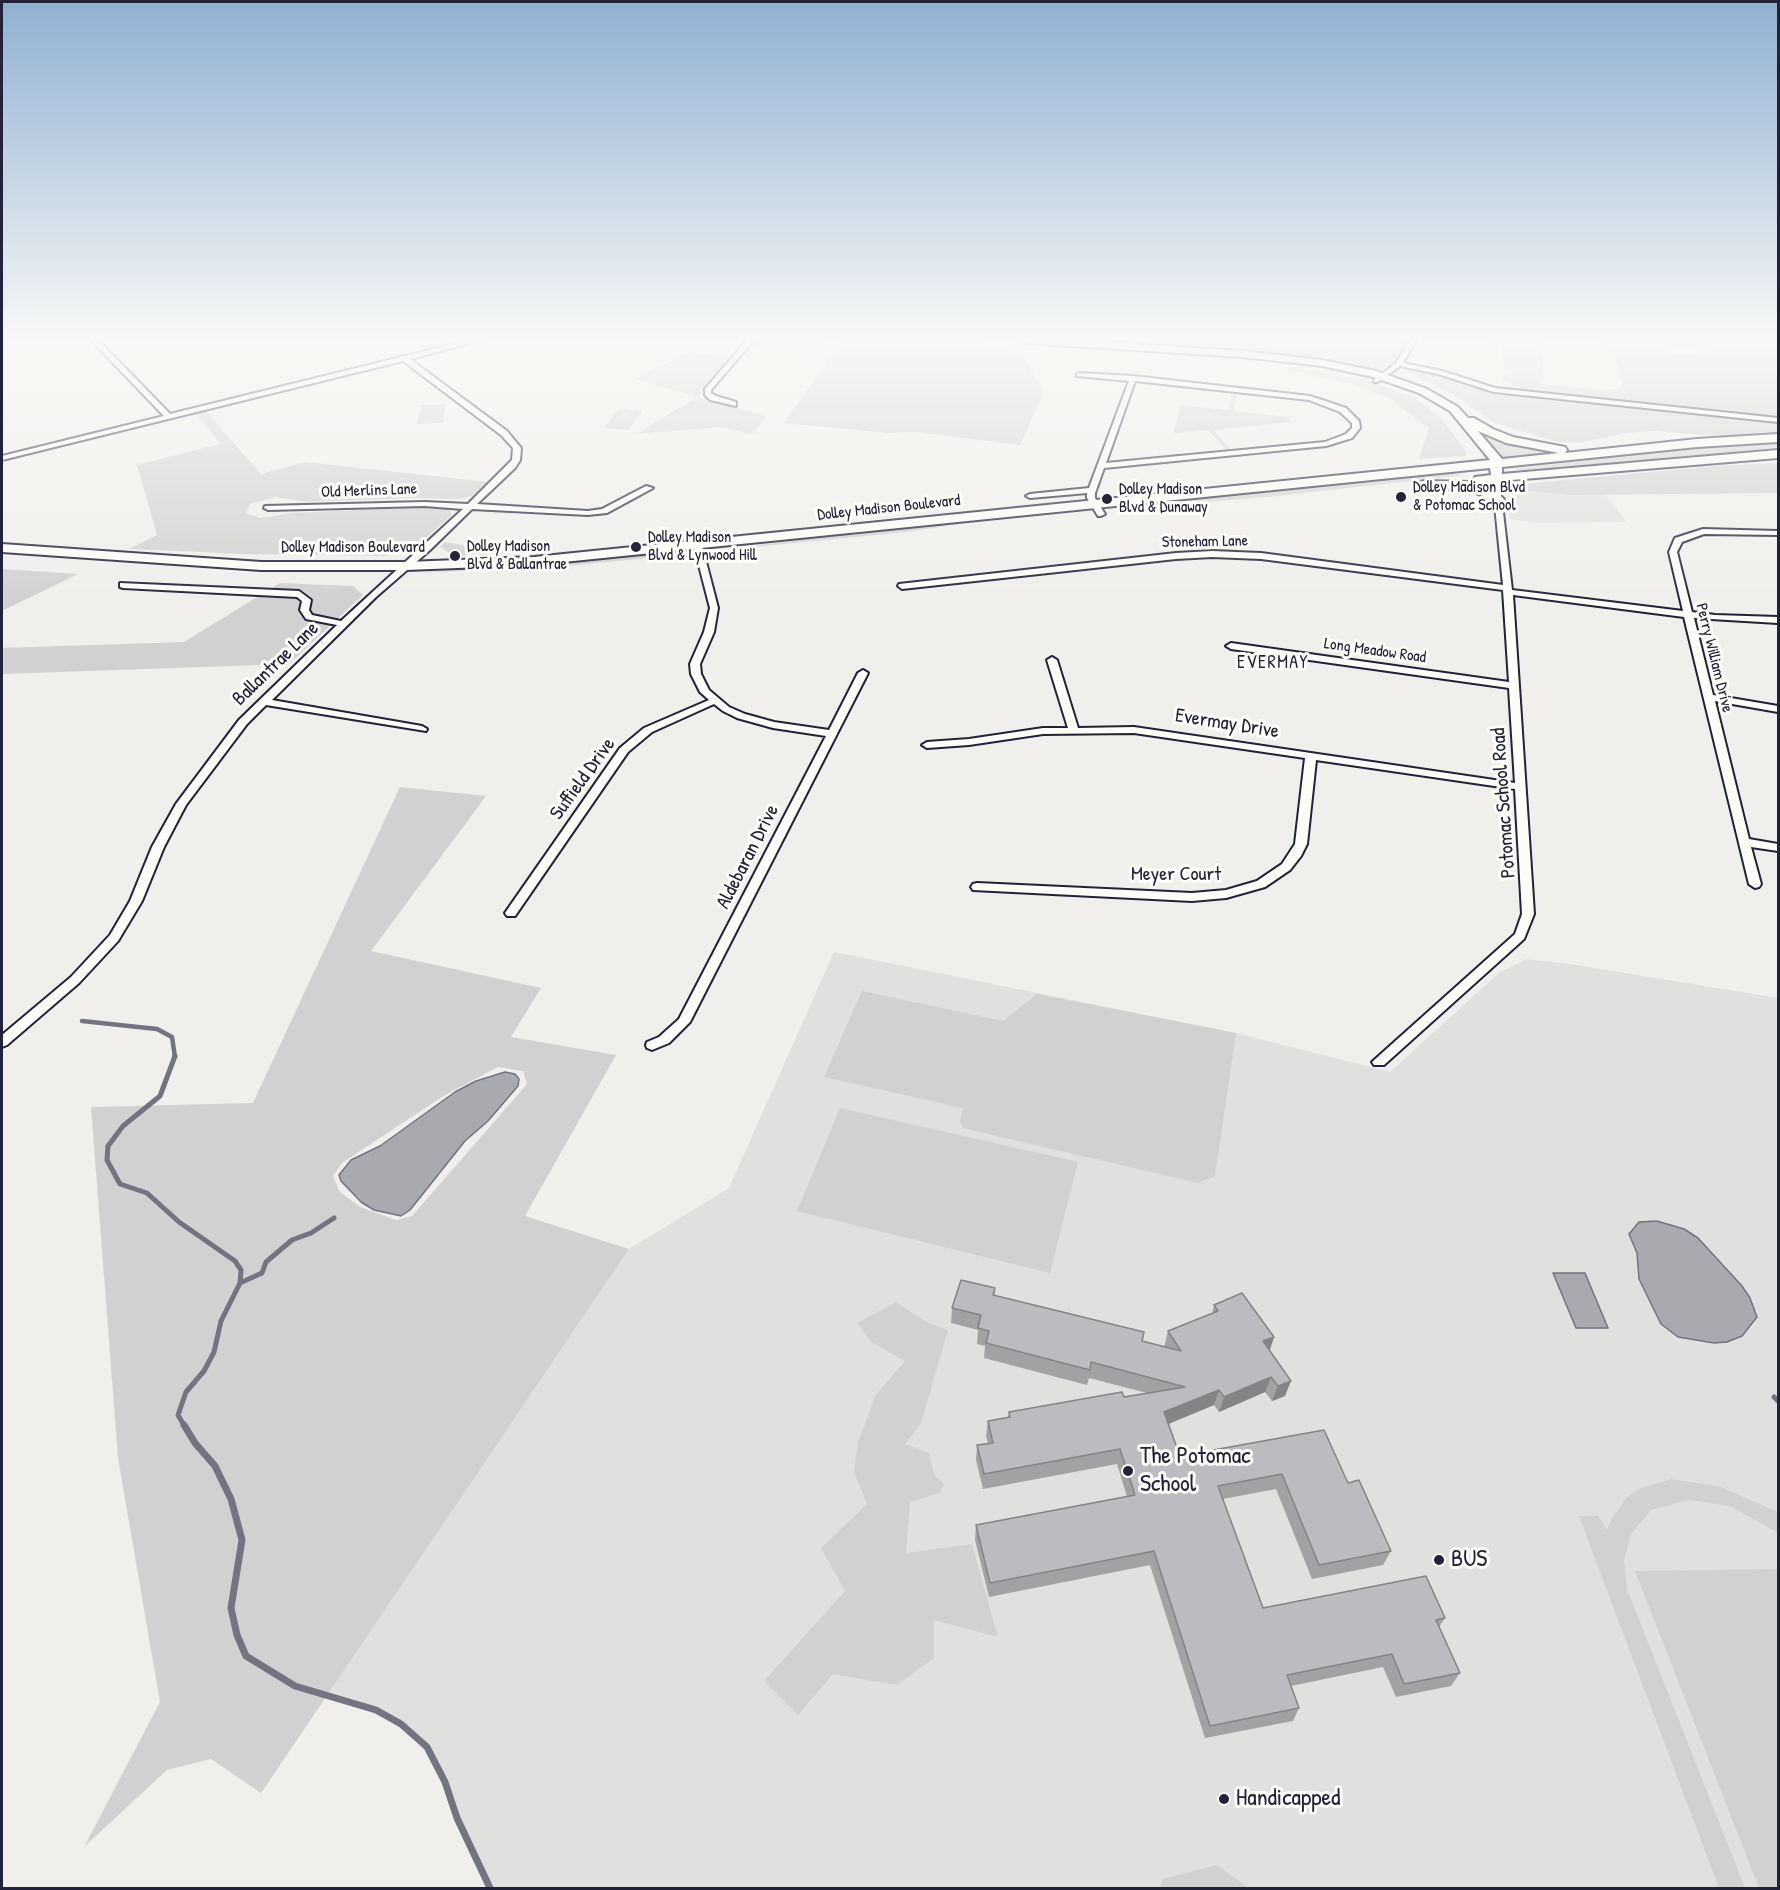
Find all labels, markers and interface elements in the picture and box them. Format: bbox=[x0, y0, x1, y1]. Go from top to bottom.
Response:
place label: Dolley Madison Blvd & Potomac School bbox=[1413, 478, 1525, 516]
street label: Old Merlins Lane bbox=[321, 480, 417, 502]
place label: Dolley Madison Blvd & Dunaway bbox=[1119, 480, 1208, 518]
marker: Dolley Madison Blvd & Potomac School bbox=[1394, 490, 1408, 504]
street label: Dolley Madison Boulevard bbox=[817, 491, 961, 525]
marker: Dolley Madison Blvd & Dunaway bbox=[1100, 492, 1114, 506]
place label: Dolley Madison Blvd & Lynwood Hill bbox=[648, 528, 757, 566]
street label: Stoneham Lane bbox=[1162, 532, 1248, 552]
place label: Dolley Madison Blvd & Ballantrae bbox=[467, 537, 567, 575]
street label: Dolley Madison Boulevard bbox=[281, 538, 425, 558]
marker: Dolley Madison Blvd & Lynwood Hill bbox=[629, 540, 643, 554]
marker: Dolley Madison Blvd & Ballantrae bbox=[448, 549, 462, 563]
street label: Perry William Drive bbox=[1691, 601, 1737, 715]
street label: Ballantrae Lane bbox=[228, 617, 324, 711]
street label: Long Meadow Road bbox=[1323, 634, 1427, 668]
district label: EVERMAY bbox=[1237, 652, 1309, 674]
street label: Evermay Drive bbox=[1173, 704, 1281, 744]
street label: Potomac School Road bbox=[1487, 727, 1521, 879]
street label: Suffield Drive bbox=[545, 733, 621, 825]
street label: Aldebaran Drive bbox=[711, 801, 785, 913]
street label: Meyer Court bbox=[1131, 863, 1221, 887]
place label: The Potomac School bbox=[1140, 1443, 1251, 1499]
marker: The Potomac School bbox=[1121, 1464, 1135, 1478]
place label: BUS bbox=[1451, 1546, 1487, 1574]
marker: BUS bbox=[1432, 1553, 1446, 1567]
place label: Handicapped bbox=[1236, 1785, 1340, 1813]
marker: Handicapped bbox=[1217, 1792, 1231, 1806]

